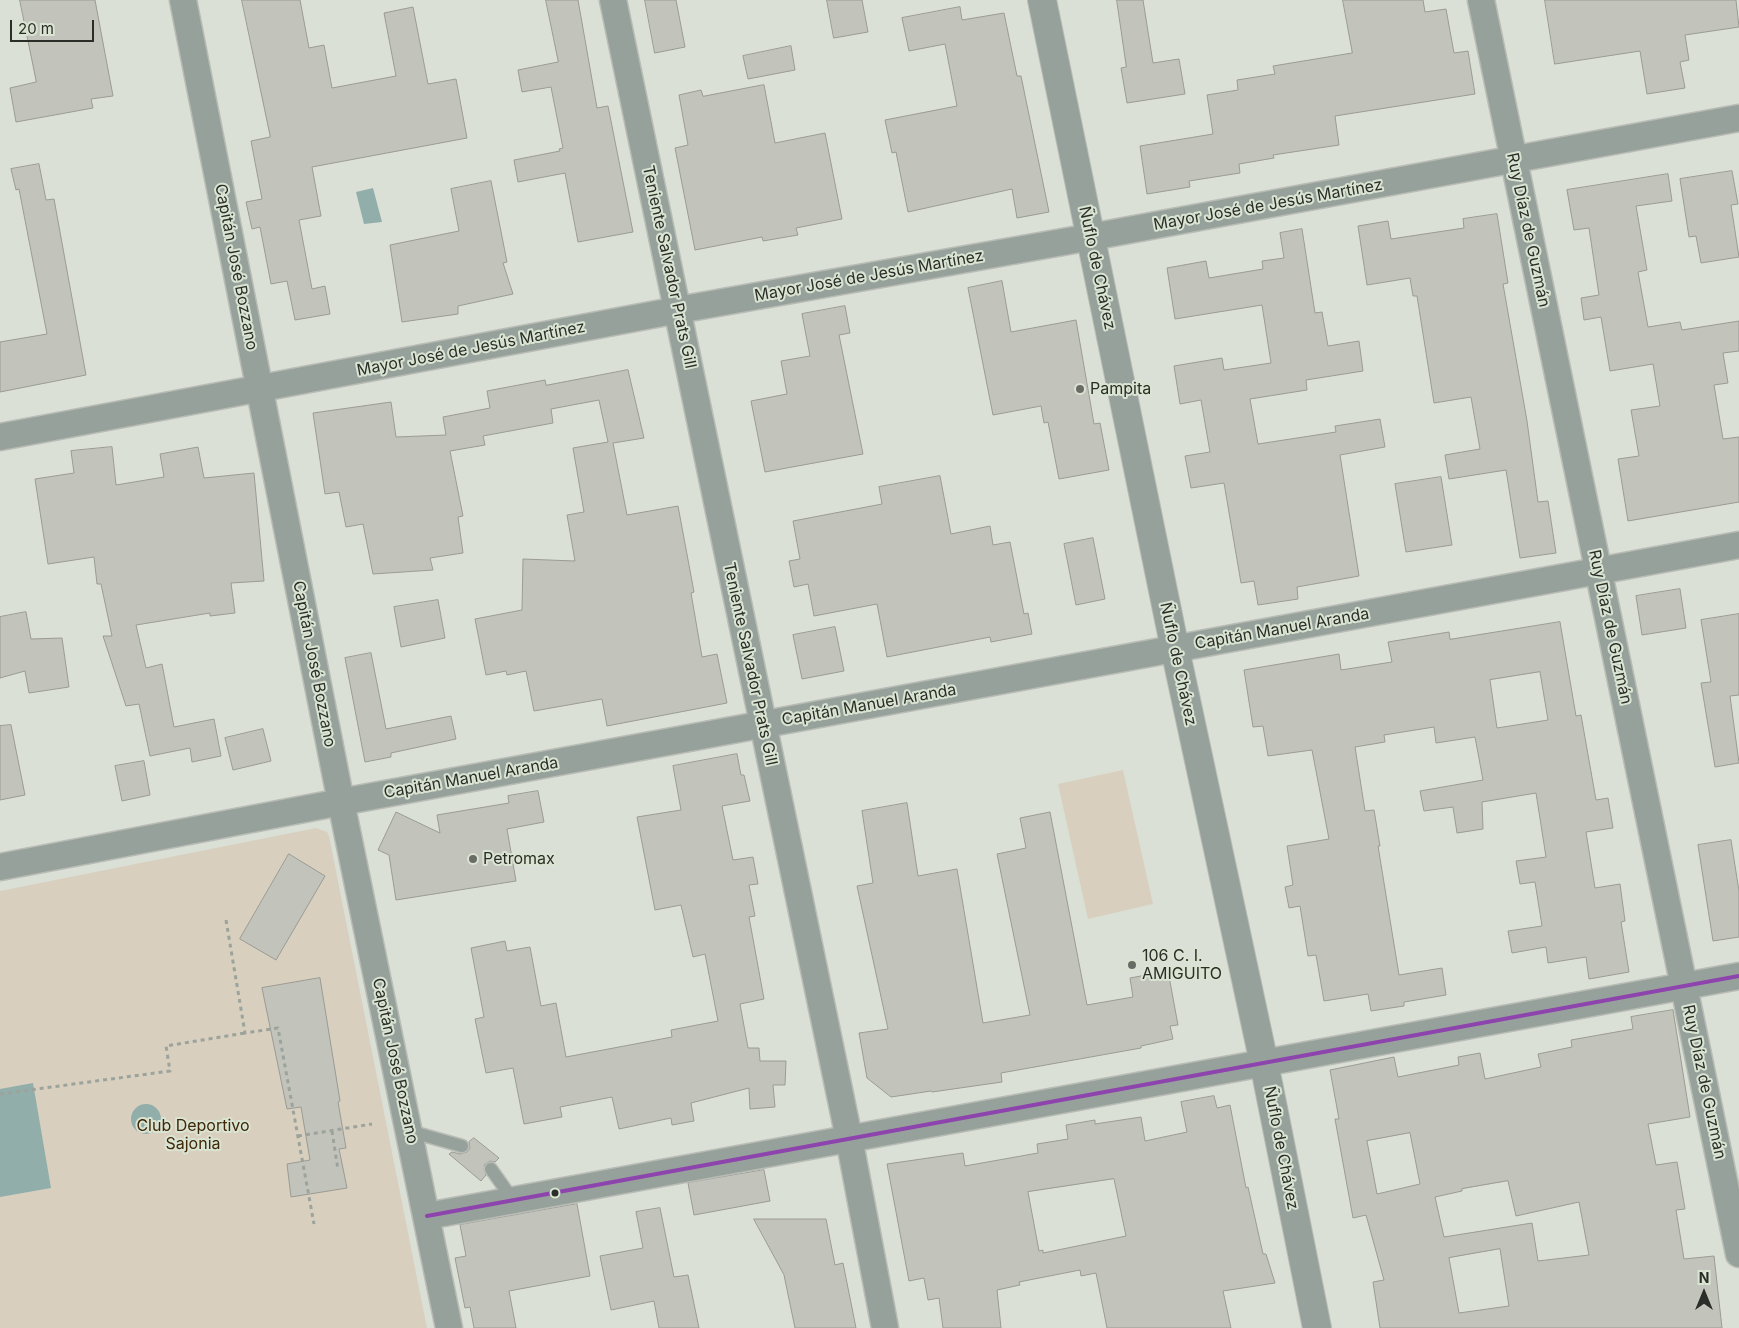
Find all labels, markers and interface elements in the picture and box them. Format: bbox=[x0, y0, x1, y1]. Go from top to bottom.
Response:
scale bar bbox=[12, 10, 96, 42]
text: 20 m bbox=[18, 19, 54, 38]
street label: Ruy Díaz de Guzmán bbox=[1502, 151, 1554, 309]
street label: Teniente Salvador Prats Gill bbox=[638, 164, 700, 370]
street label: Mayor José de Jesús Martínez bbox=[1152, 175, 1384, 235]
street label: Capitán José Bozzano bbox=[210, 182, 262, 352]
street label: Ñuflo de Chávez bbox=[1075, 205, 1119, 331]
street label: Mayor José de Jesús Martínez bbox=[753, 246, 985, 306]
street label: Mayor José de Jesús Martínez bbox=[355, 317, 587, 381]
place label: Pampita bbox=[1090, 379, 1151, 399]
marker: Pampita bbox=[1074, 383, 1086, 395]
street label: Ruy Díaz de Guzmán bbox=[1584, 548, 1636, 706]
street label: Teniente Salvador Prats Gill bbox=[719, 561, 781, 767]
street label: Capitán José Bozzano bbox=[288, 579, 340, 749]
street label: Ñuflo de Chávez bbox=[1156, 601, 1200, 727]
street label: Capitán Manuel Aranda bbox=[1193, 604, 1371, 654]
street label: Capitán Manuel Aranda bbox=[780, 680, 958, 730]
street label: Capitán Manuel Aranda bbox=[382, 753, 560, 803]
place label: Petromax bbox=[483, 849, 555, 869]
marker: Petromax bbox=[467, 853, 479, 865]
place label: 106 C. I. AMIGUITO bbox=[1142, 946, 1222, 984]
marker: 106 C. I. AMIGUITO bbox=[1126, 959, 1138, 971]
street label: Capitán José Bozzano bbox=[368, 976, 422, 1146]
street label: Ruy Díaz de Guzmán bbox=[1678, 1003, 1730, 1161]
street label: Ñuflo de Chávez bbox=[1260, 1085, 1302, 1211]
park label: Club Deportivo Sajonia bbox=[136, 1116, 250, 1154]
unlabelled marker bbox=[550, 1188, 560, 1198]
north arrow bbox=[1679, 1268, 1729, 1318]
text: N bbox=[1699, 1269, 1709, 1286]

